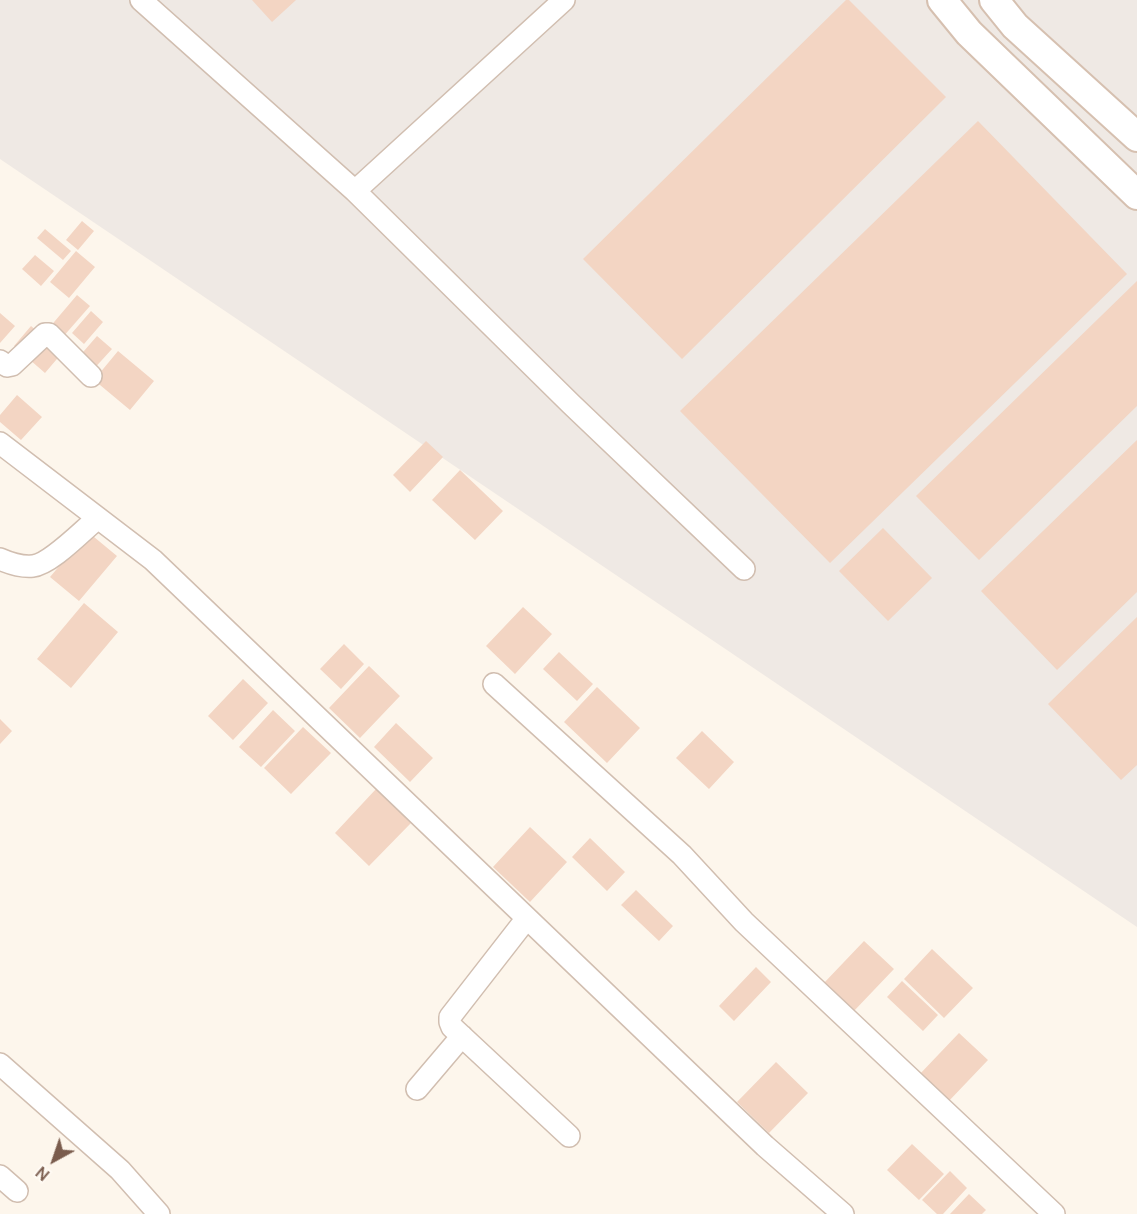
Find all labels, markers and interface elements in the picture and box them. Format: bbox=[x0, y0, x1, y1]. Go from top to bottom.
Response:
north arrow bbox=[24, 1130, 84, 1190]
text: N bbox=[31, 1162, 54, 1186]

